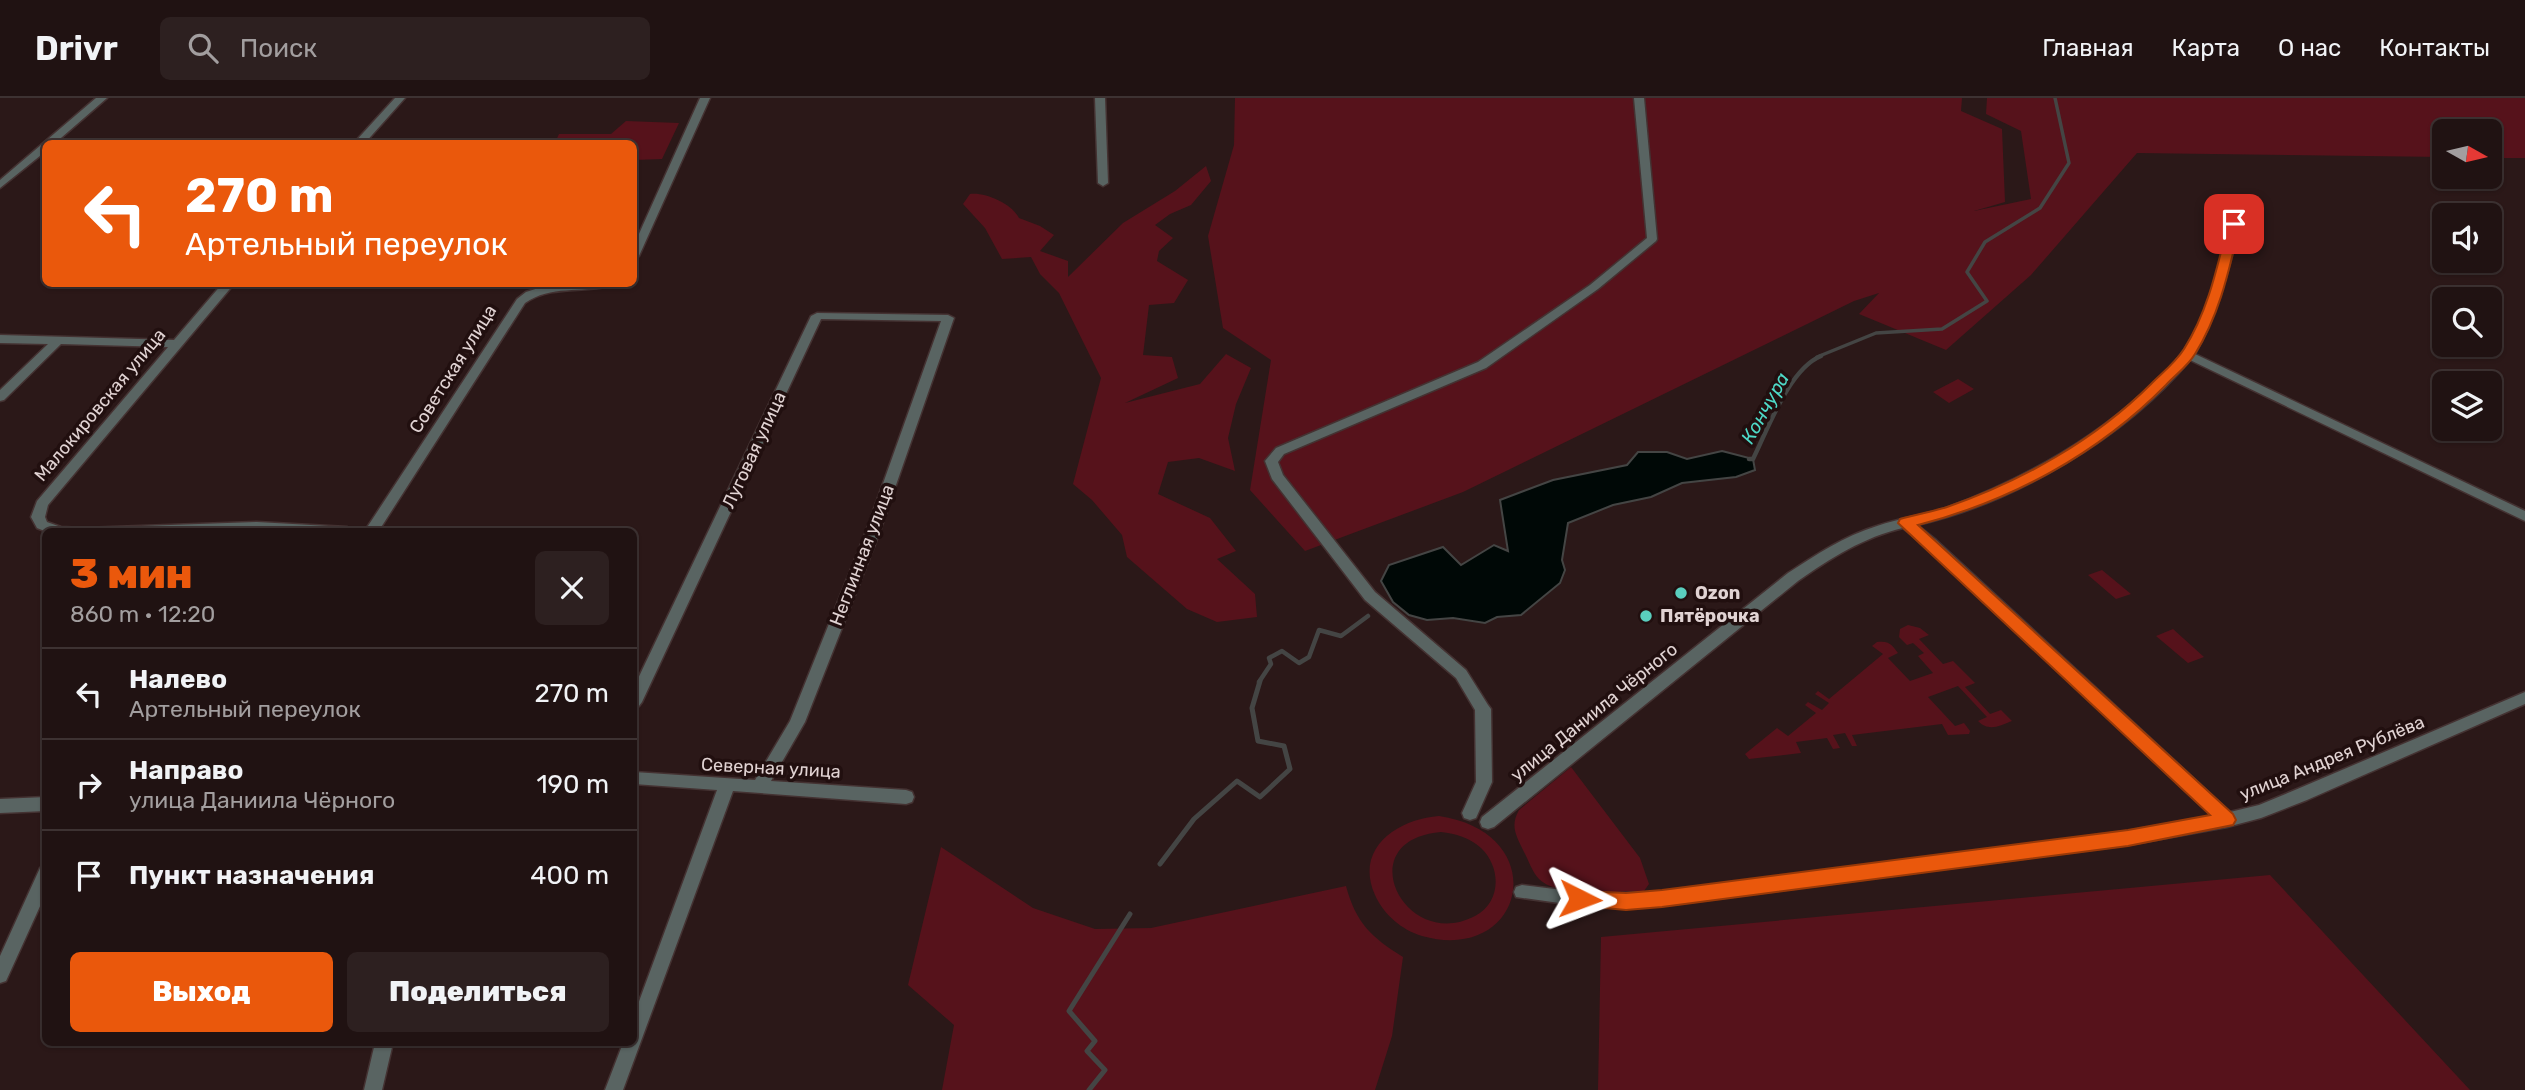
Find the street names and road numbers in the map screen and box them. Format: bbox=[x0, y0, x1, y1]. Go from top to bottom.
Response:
street label: Советская улица bbox=[405, 301, 501, 437]
street label: Малокировская улица bbox=[30, 324, 170, 486]
street label: Луговая улица bbox=[717, 388, 791, 512]
street label: Неглинная улица bbox=[825, 481, 899, 629]
street label: улица Даниила Чёрного bbox=[1506, 638, 1682, 786]
street label: улица Андрея Рублёва bbox=[2236, 711, 2428, 805]
street label: Северная улица bbox=[701, 753, 841, 783]

